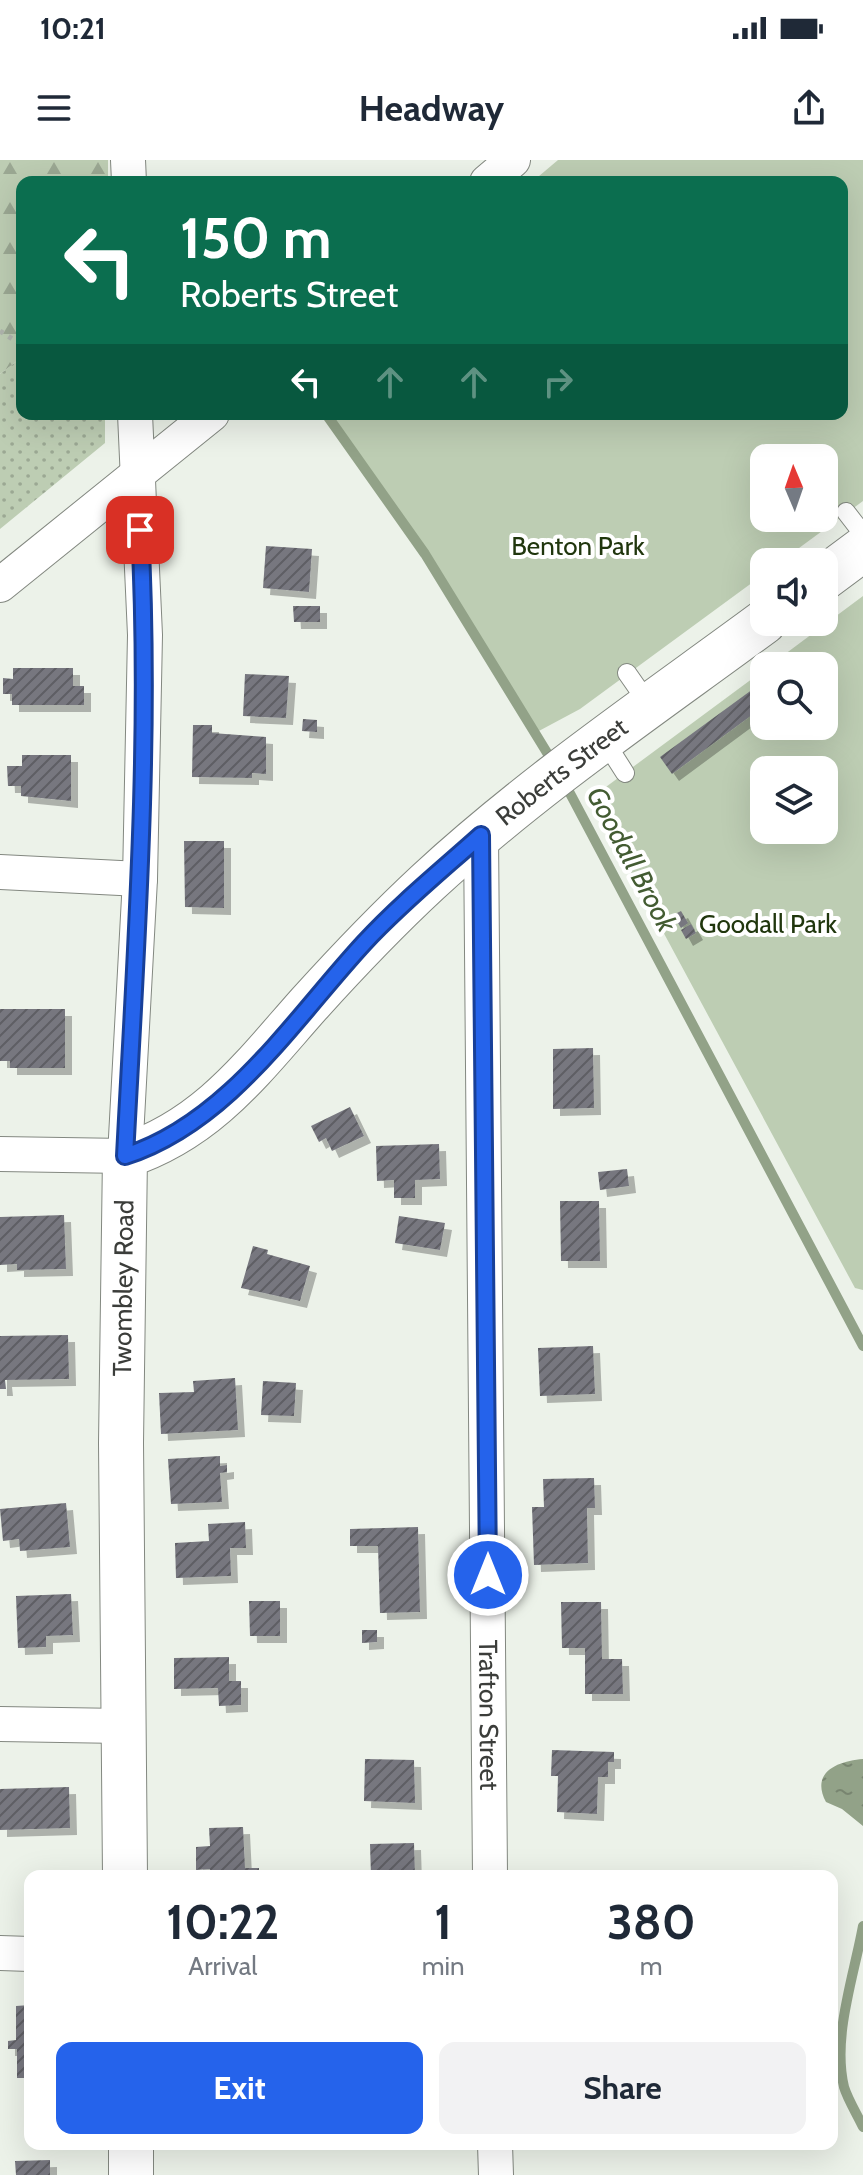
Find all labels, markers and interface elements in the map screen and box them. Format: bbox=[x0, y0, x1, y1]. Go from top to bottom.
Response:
text: 10:21 bbox=[40, 10, 106, 47]
icon: menu bbox=[32, 86, 76, 130]
text: Headway bbox=[359, 86, 504, 130]
icon: share bbox=[787, 86, 831, 130]
text: 150 m bbox=[180, 204, 332, 272]
icon: left bbox=[48, 208, 152, 312]
text: Roberts Street bbox=[180, 272, 398, 316]
icon: left bbox=[284, 360, 328, 404]
icon: ahead bbox=[368, 360, 412, 404]
icon: ahead bbox=[452, 360, 496, 404]
icon: right bbox=[536, 360, 580, 404]
north arrow bbox=[750, 444, 838, 532]
map controls bbox=[750, 444, 838, 844]
pin bbox=[106, 496, 174, 564]
icon: arrive bbox=[118, 508, 162, 552]
park label: Benton Park bbox=[511, 530, 645, 562]
button: sound bbox=[750, 548, 838, 636]
button: search bbox=[750, 652, 838, 740]
street label: Roberts Street bbox=[489, 711, 634, 832]
button: layers bbox=[750, 756, 838, 844]
water label: Goodall Brook bbox=[580, 781, 685, 938]
park label: Goodall Park bbox=[699, 908, 837, 940]
street label: Twombley Road bbox=[106, 1199, 140, 1377]
position arrow bbox=[446, 1533, 530, 1617]
street label: Trafton Street bbox=[472, 1639, 505, 1791]
text: 10:22 bbox=[166, 1893, 279, 1951]
text: 1 bbox=[434, 1893, 452, 1951]
text: 380 bbox=[607, 1893, 696, 1951]
text: Arrival bbox=[188, 1950, 257, 1982]
text: min bbox=[422, 1950, 465, 1982]
text: m bbox=[640, 1950, 663, 1982]
button: Exit bbox=[56, 2042, 423, 2134]
button: Share bbox=[439, 2042, 806, 2134]

